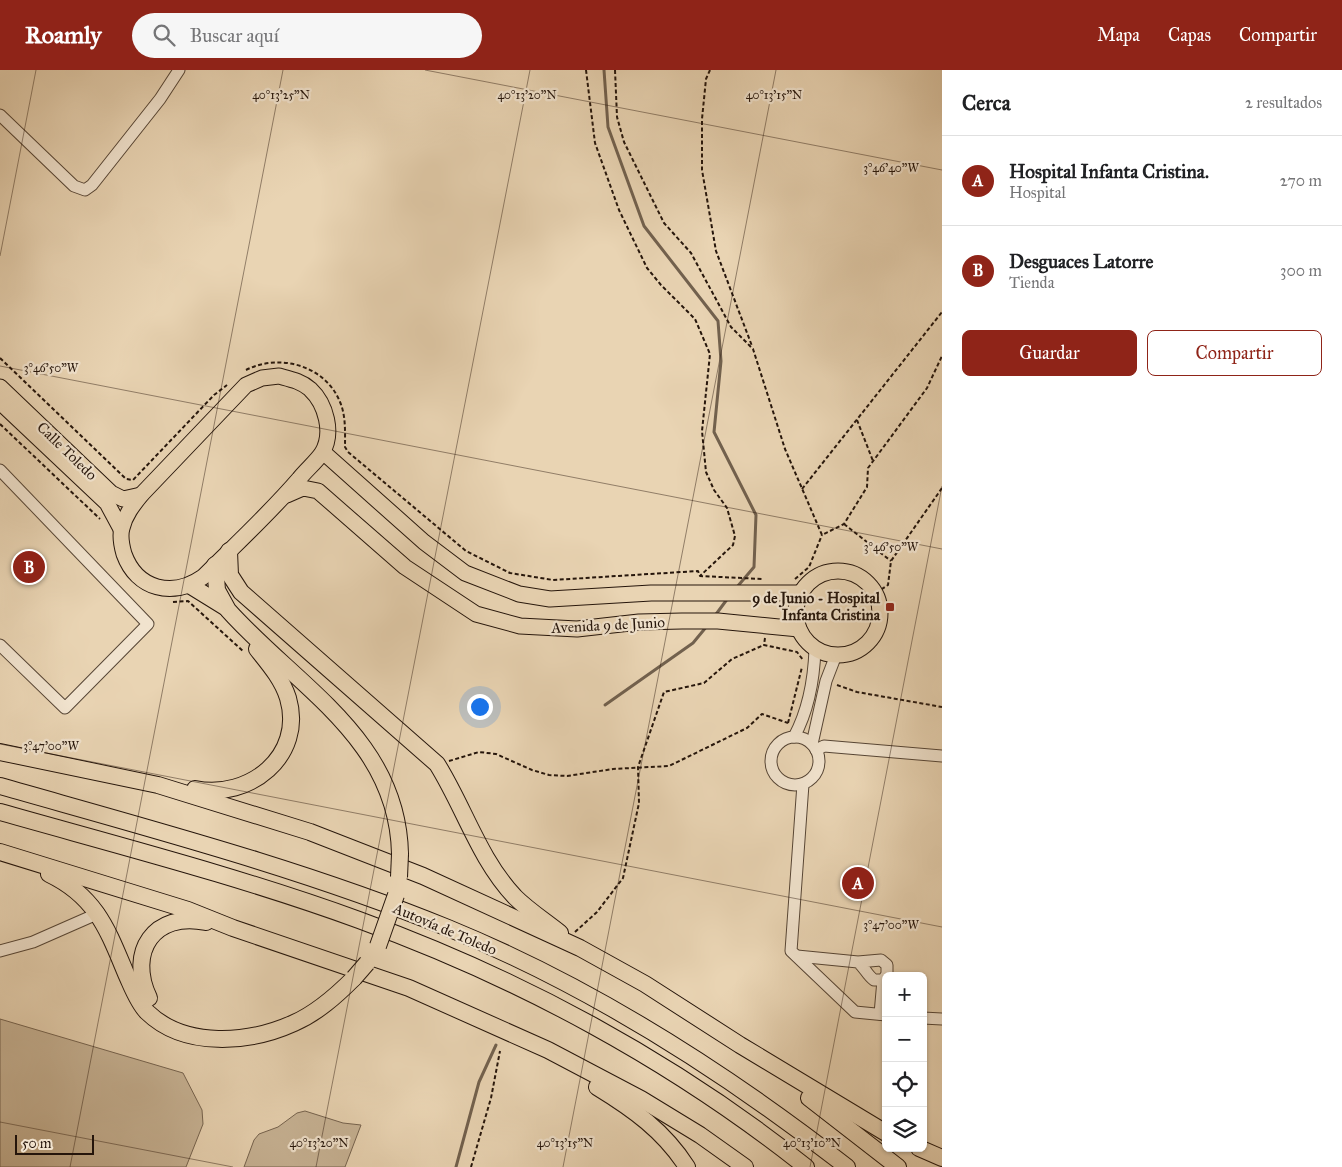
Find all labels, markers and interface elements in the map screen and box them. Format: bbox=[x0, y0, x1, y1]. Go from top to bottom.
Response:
search box bbox=[132, 13, 482, 58]
text: Roamly bbox=[25, 20, 102, 50]
icon: search bbox=[150, 21, 178, 49]
text: Buscar aquí bbox=[190, 24, 279, 47]
text: Mapa bbox=[1097, 24, 1140, 46]
text: Capas bbox=[1168, 24, 1211, 46]
text: Compartir bbox=[1239, 24, 1317, 46]
text: 40°13'25"N bbox=[252, 88, 310, 102]
text: 40°13'20"N bbox=[497, 88, 557, 102]
text: 40°13'15"N bbox=[746, 88, 802, 102]
text: Cerca bbox=[962, 90, 1011, 116]
text: 2 resultados bbox=[1245, 93, 1322, 112]
text: Hospital Infanta Cristina. bbox=[1009, 160, 1209, 183]
text: 3°46'40"W bbox=[863, 161, 919, 175]
text: A bbox=[973, 171, 983, 190]
text: 270 m bbox=[1280, 171, 1322, 190]
text: Hospital bbox=[1009, 183, 1066, 202]
text: Desguaces Latorre bbox=[1009, 250, 1153, 273]
text: B bbox=[973, 261, 983, 280]
text: 300 m bbox=[1280, 261, 1322, 280]
text: Tienda bbox=[1009, 273, 1054, 292]
button: Guardar bbox=[962, 330, 1137, 376]
button: Compartir bbox=[1147, 330, 1322, 376]
text: 3°46'50"W bbox=[24, 361, 79, 375]
street label: Calle Toledo bbox=[33, 418, 101, 484]
text: 3°46'50"W bbox=[864, 540, 919, 554]
pin: B bbox=[13, 548, 45, 586]
place label: 9 de Junio - Hospital Infanta Cristina bbox=[752, 589, 881, 624]
marker: 9 de Junio - Hospital Infanta Cristina bbox=[884, 601, 896, 613]
street label: Avenida 9 de Junio bbox=[550, 613, 666, 638]
your location bbox=[467, 694, 493, 720]
text: 3°47'00"W bbox=[23, 739, 79, 753]
pin: A bbox=[842, 864, 874, 902]
street label: Autovía de Toledo bbox=[390, 899, 500, 959]
text: 3°47'00"W bbox=[863, 918, 919, 932]
map controls bbox=[882, 972, 927, 1152]
button: + bbox=[882, 972, 927, 1017]
button: − bbox=[882, 1017, 927, 1062]
button: locate bbox=[882, 1062, 927, 1107]
button: layers bbox=[882, 1107, 927, 1152]
scale bar bbox=[15, 1132, 94, 1155]
text: 50 m bbox=[22, 1135, 51, 1152]
text: 40°13'20"N bbox=[289, 1136, 349, 1150]
text: 40°13'15"N bbox=[537, 1136, 593, 1150]
text: 40°13'10"N bbox=[783, 1136, 841, 1150]

